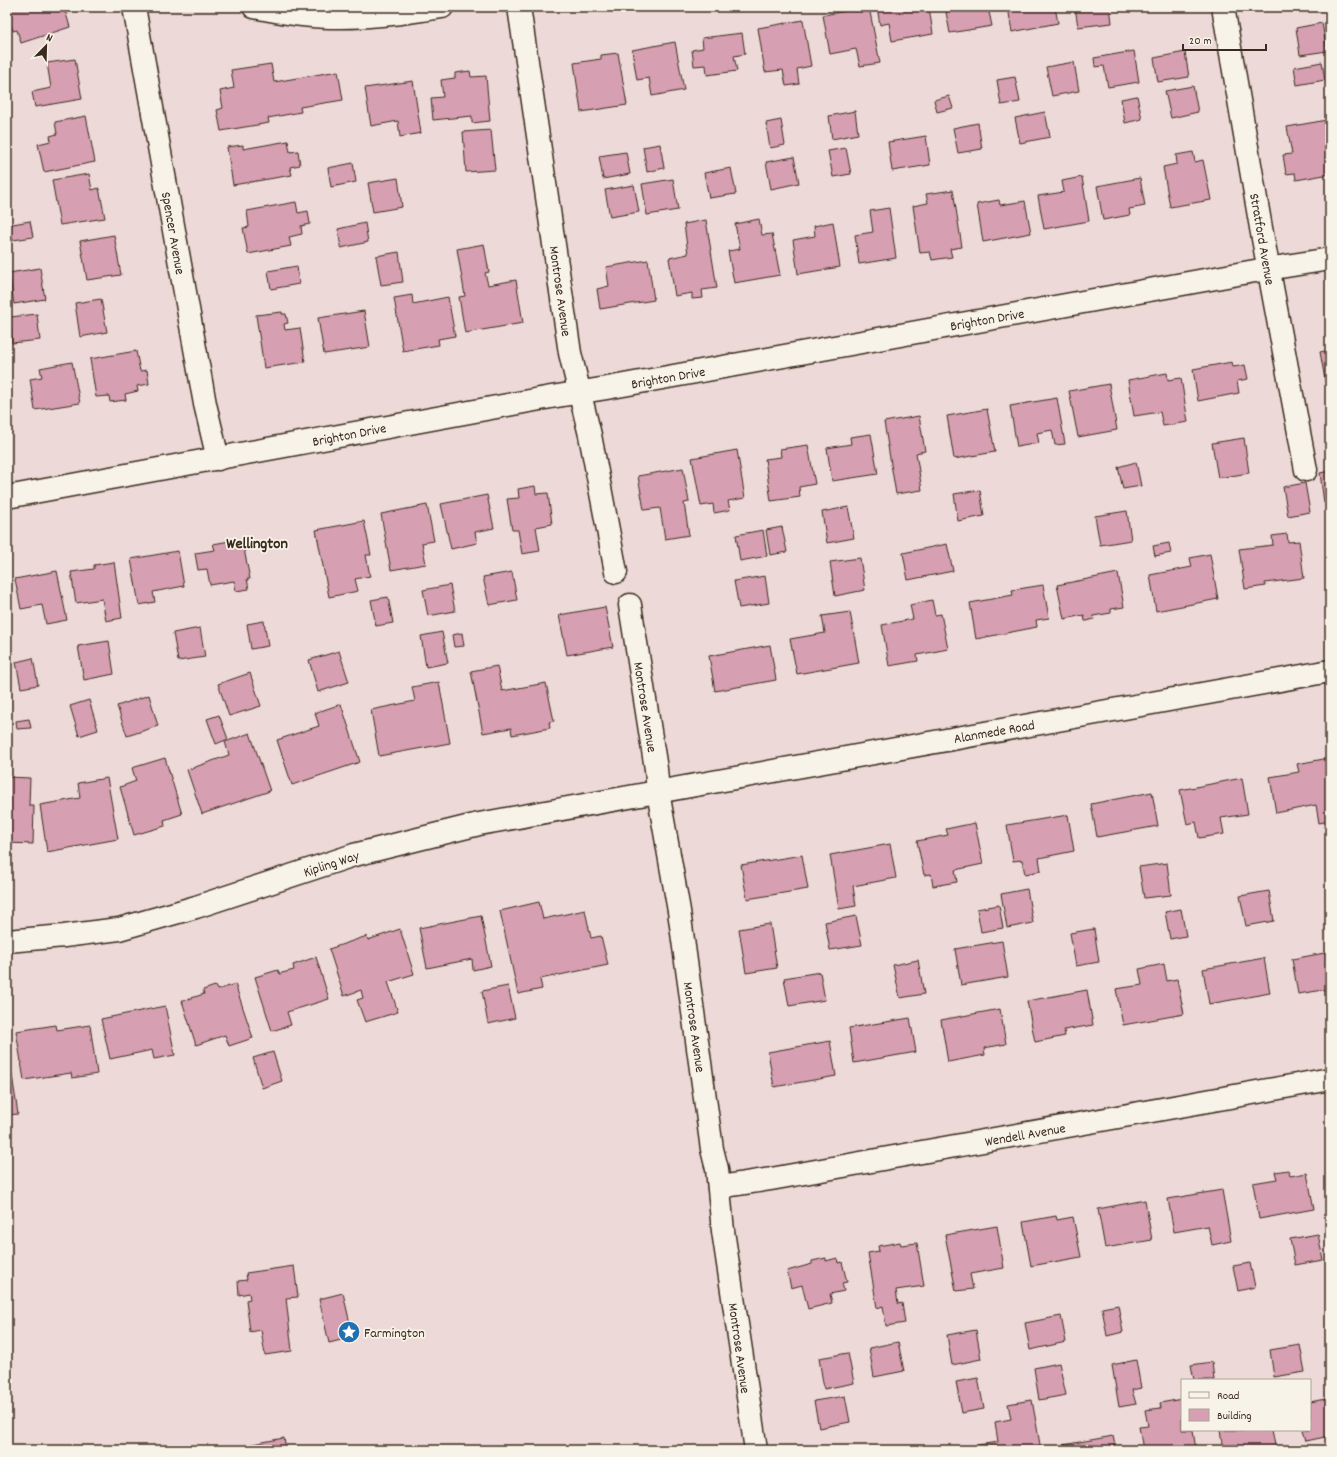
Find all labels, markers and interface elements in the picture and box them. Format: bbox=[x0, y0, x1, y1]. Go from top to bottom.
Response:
north arrow bbox=[26, 26, 66, 66]
scale bar bbox=[1183, 26, 1266, 52]
text: N bbox=[43, 30, 55, 47]
text: 20 m bbox=[1189, 33, 1212, 50]
street label: Spencer Avenue bbox=[155, 190, 189, 276]
street label: Stratford Avenue bbox=[1243, 192, 1279, 287]
street label: Montrose Avenue bbox=[543, 245, 575, 338]
street label: Brighton Drive bbox=[949, 305, 1026, 337]
street label: Brighton Drive bbox=[630, 363, 707, 395]
street label: Brighton Drive bbox=[311, 419, 388, 453]
district label: Wellington bbox=[226, 533, 288, 556]
street label: Montrose Avenue bbox=[627, 661, 661, 754]
street label: Alanmede Road bbox=[952, 716, 1036, 750]
street label: Kipling Way bbox=[301, 846, 362, 883]
street label: Montrose Avenue bbox=[677, 981, 709, 1074]
street label: Wendell Avenue bbox=[983, 1119, 1067, 1153]
street label: Montrose Avenue bbox=[722, 1302, 754, 1395]
place icon: Farmington bbox=[336, 1319, 362, 1345]
place label: Farmington bbox=[364, 1324, 425, 1344]
legend bbox=[1181, 1379, 1311, 1431]
text: Road bbox=[1217, 1388, 1239, 1405]
text: Building bbox=[1217, 1408, 1252, 1425]

